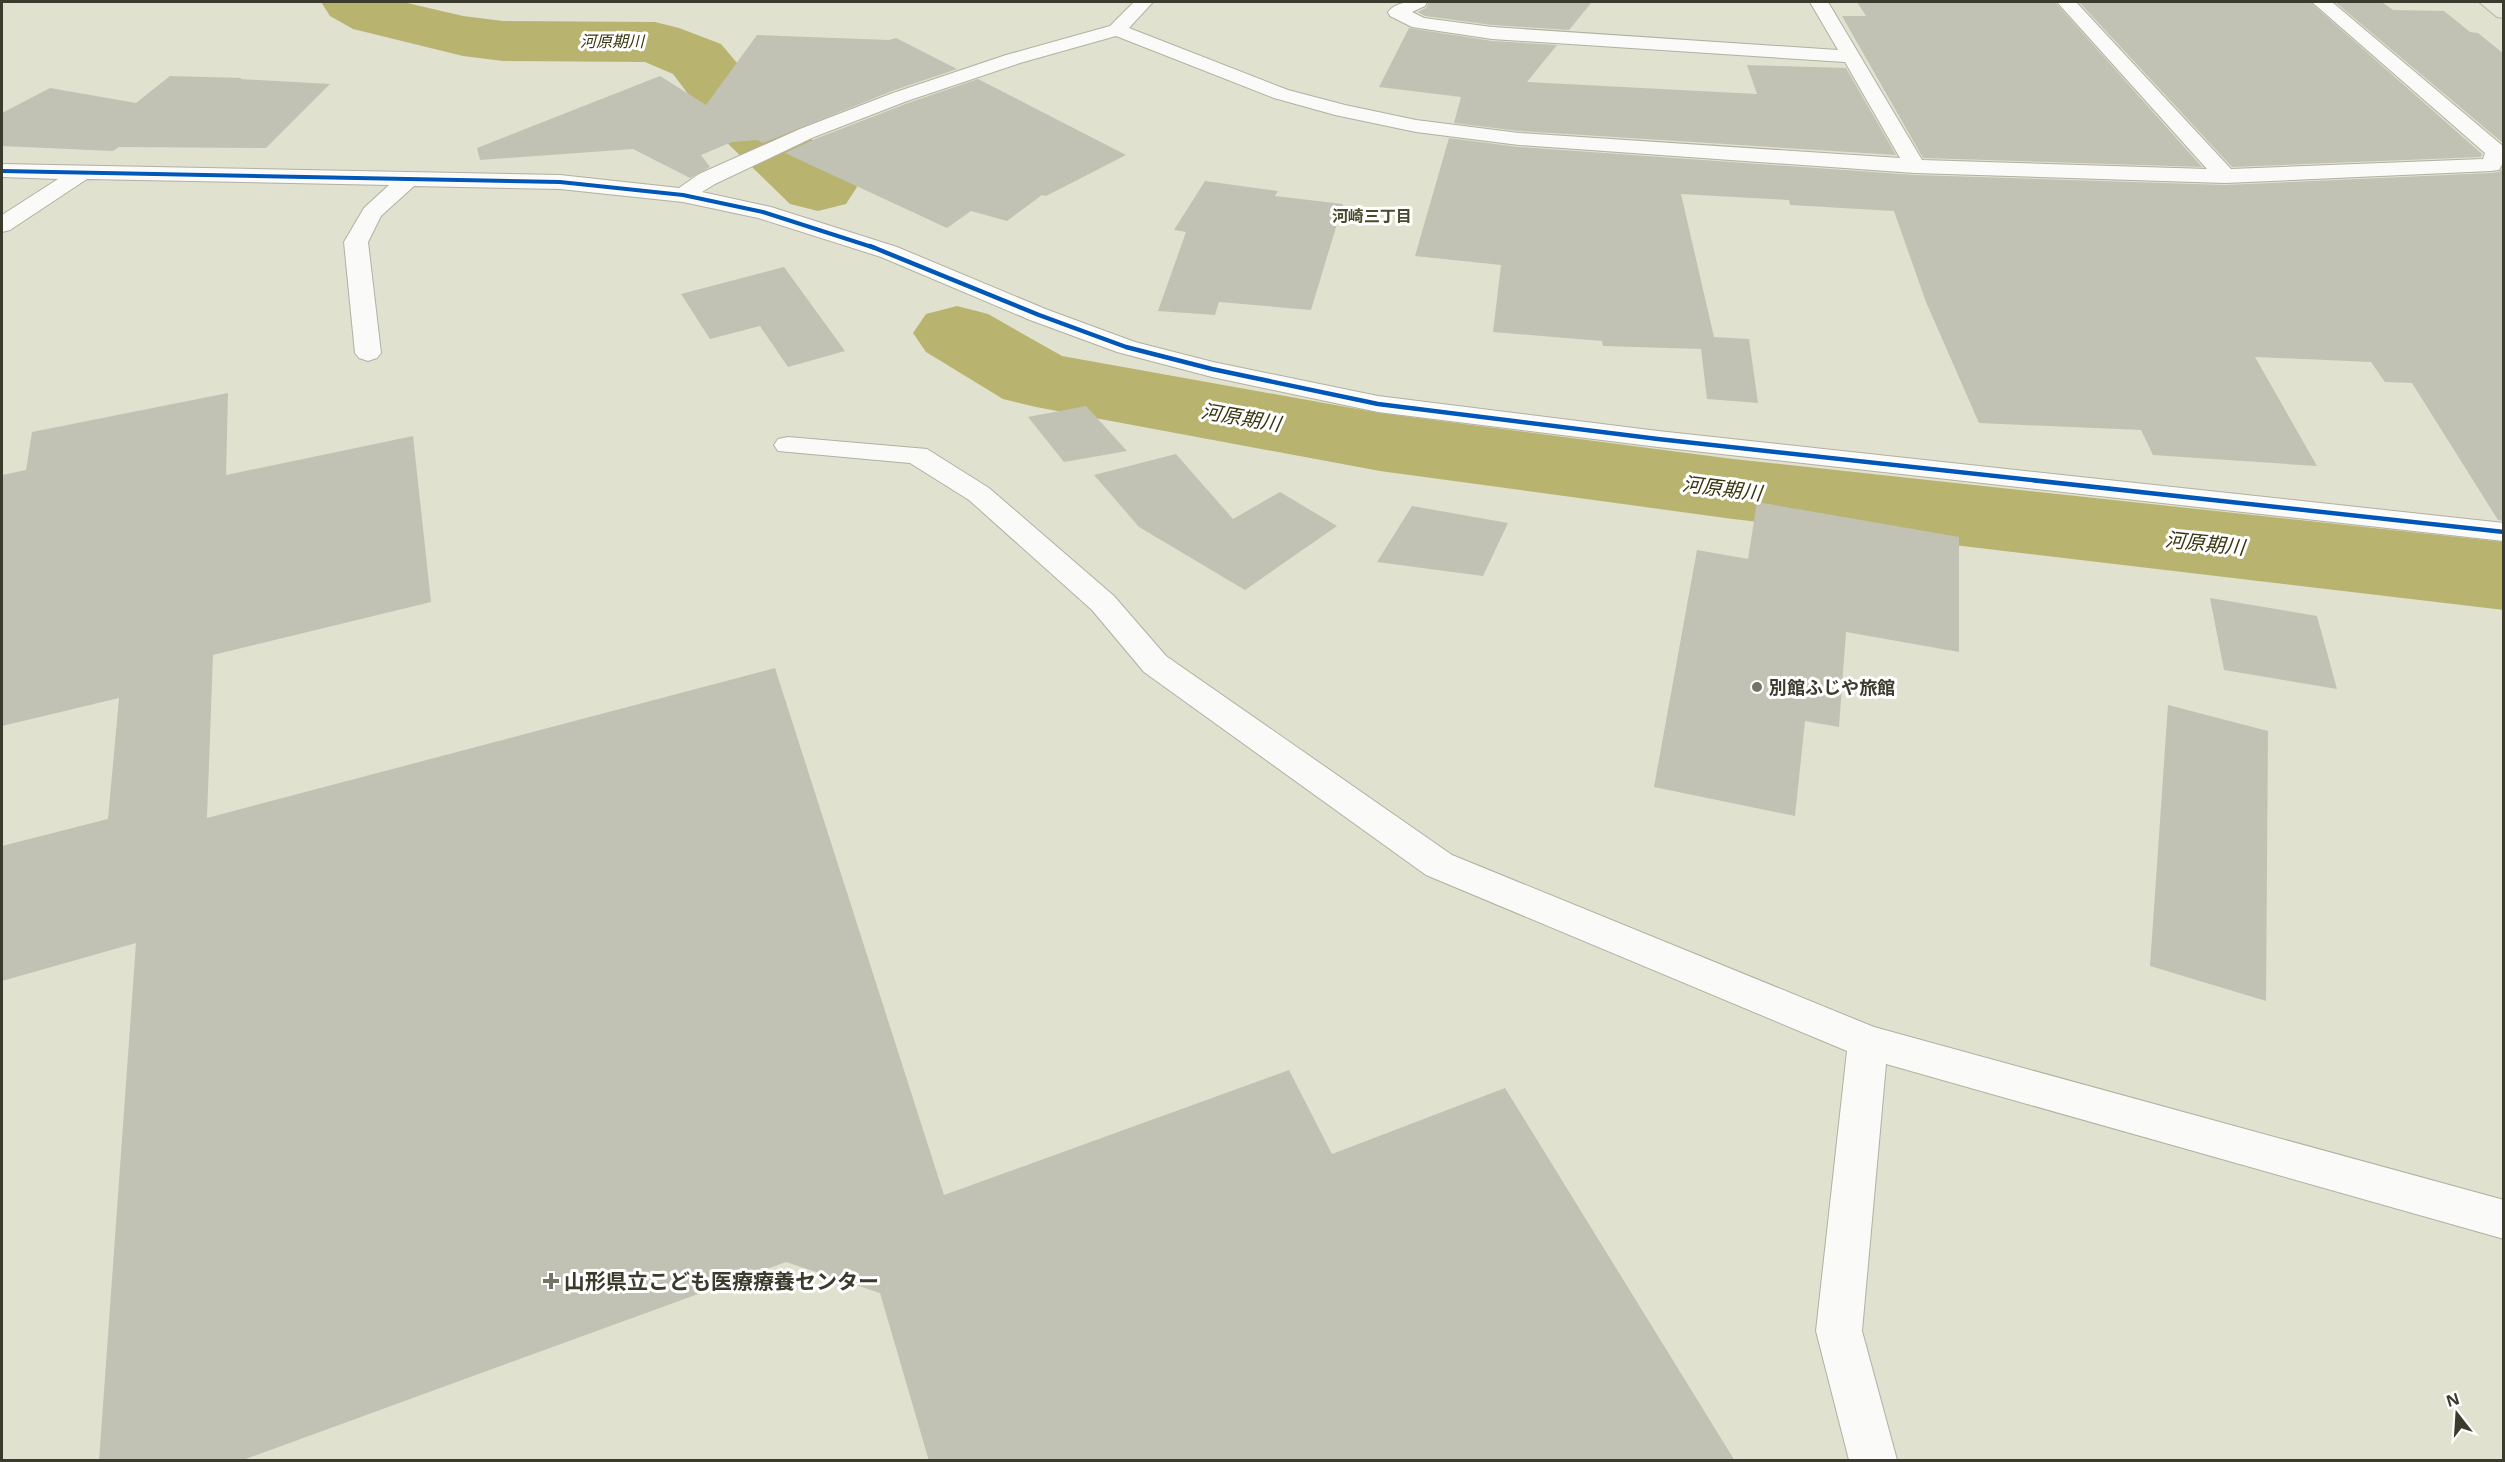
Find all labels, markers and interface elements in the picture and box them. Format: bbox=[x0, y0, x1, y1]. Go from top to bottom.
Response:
water label: 河原期川 bbox=[580, 30, 646, 52]
district label: 河崎三丁目 bbox=[1332, 205, 1412, 227]
water label: 河原期川 bbox=[1199, 397, 1285, 438]
water label: 河原期川 bbox=[1681, 470, 1765, 507]
water label: 河原期川 bbox=[2164, 525, 2248, 561]
place label: 別館ふじや旅館 bbox=[1769, 675, 1895, 699]
marker: 別館ふじや旅館 bbox=[1750, 680, 1764, 694]
place label: 山形県立こども医療療養センター bbox=[564, 1267, 879, 1295]
marker: 山形県立こども医療療養センター bbox=[542, 1272, 560, 1290]
north arrow bbox=[2427, 1384, 2487, 1444]
text: N bbox=[2443, 1387, 2462, 1412]

